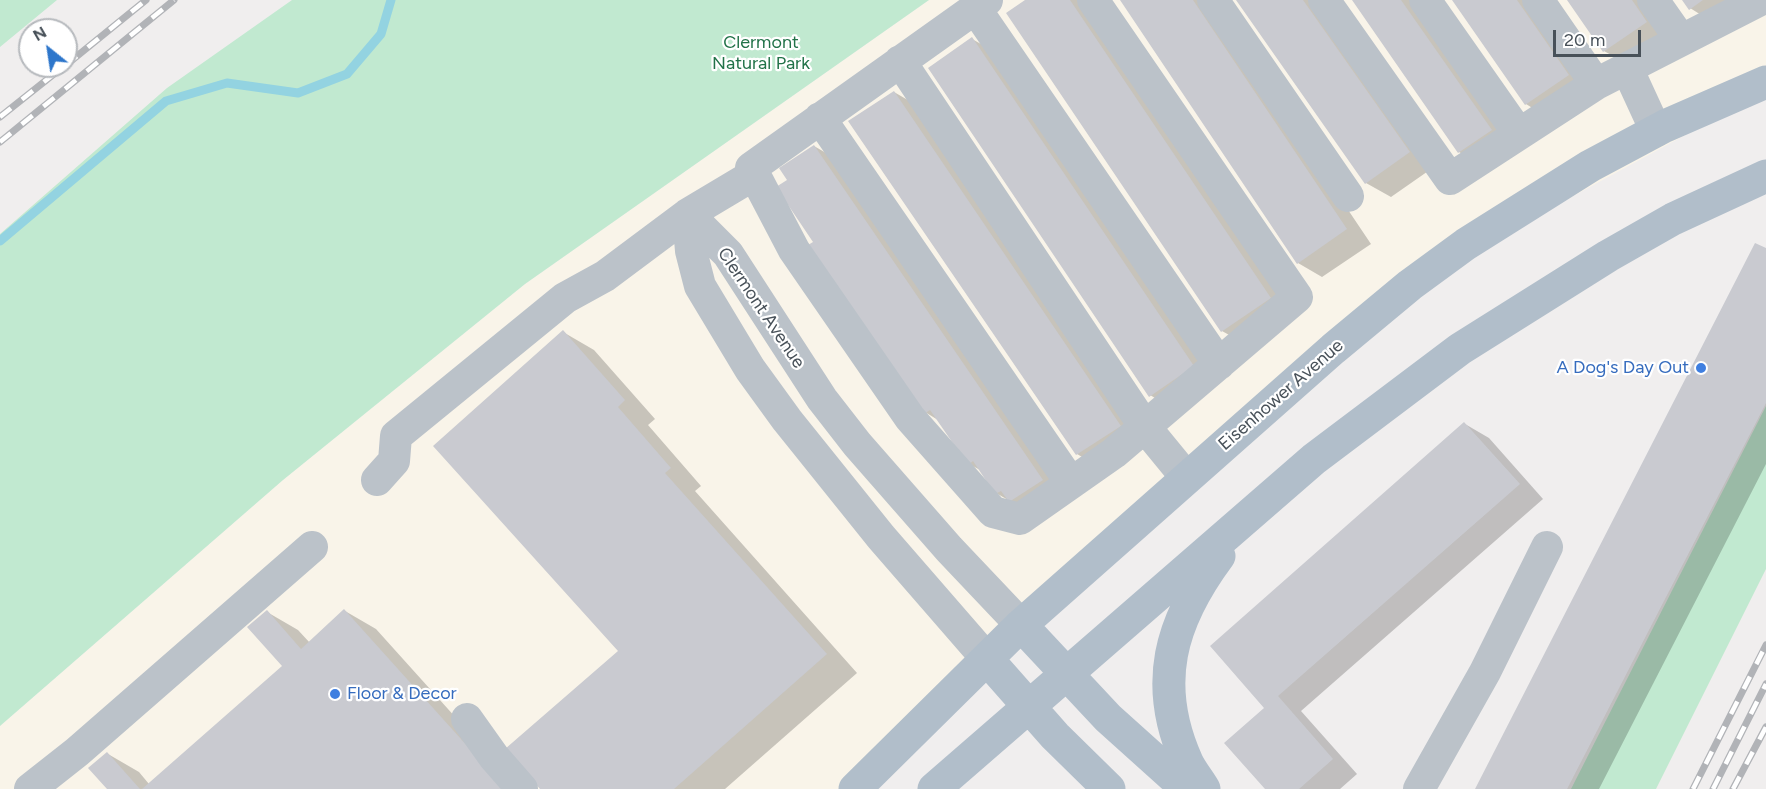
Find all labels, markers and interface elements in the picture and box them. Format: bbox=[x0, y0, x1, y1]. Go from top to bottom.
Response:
north arrow bbox=[18, 18, 78, 78]
scale bar bbox=[1556, 18, 1644, 56]
text: N bbox=[30, 22, 50, 45]
text: 20 m bbox=[1564, 29, 1605, 51]
park label: Clermont Natural Park bbox=[712, 32, 810, 74]
street label: Clermont Avenue bbox=[713, 244, 809, 372]
street label: Eisenhower Avenue bbox=[1214, 335, 1348, 455]
place label: A Dog's Day Out bbox=[1556, 357, 1689, 379]
marker: A Dog's Day Out bbox=[1694, 361, 1708, 375]
place label: Floor & Decor bbox=[347, 683, 457, 705]
marker: Floor & Decor bbox=[328, 687, 342, 701]

